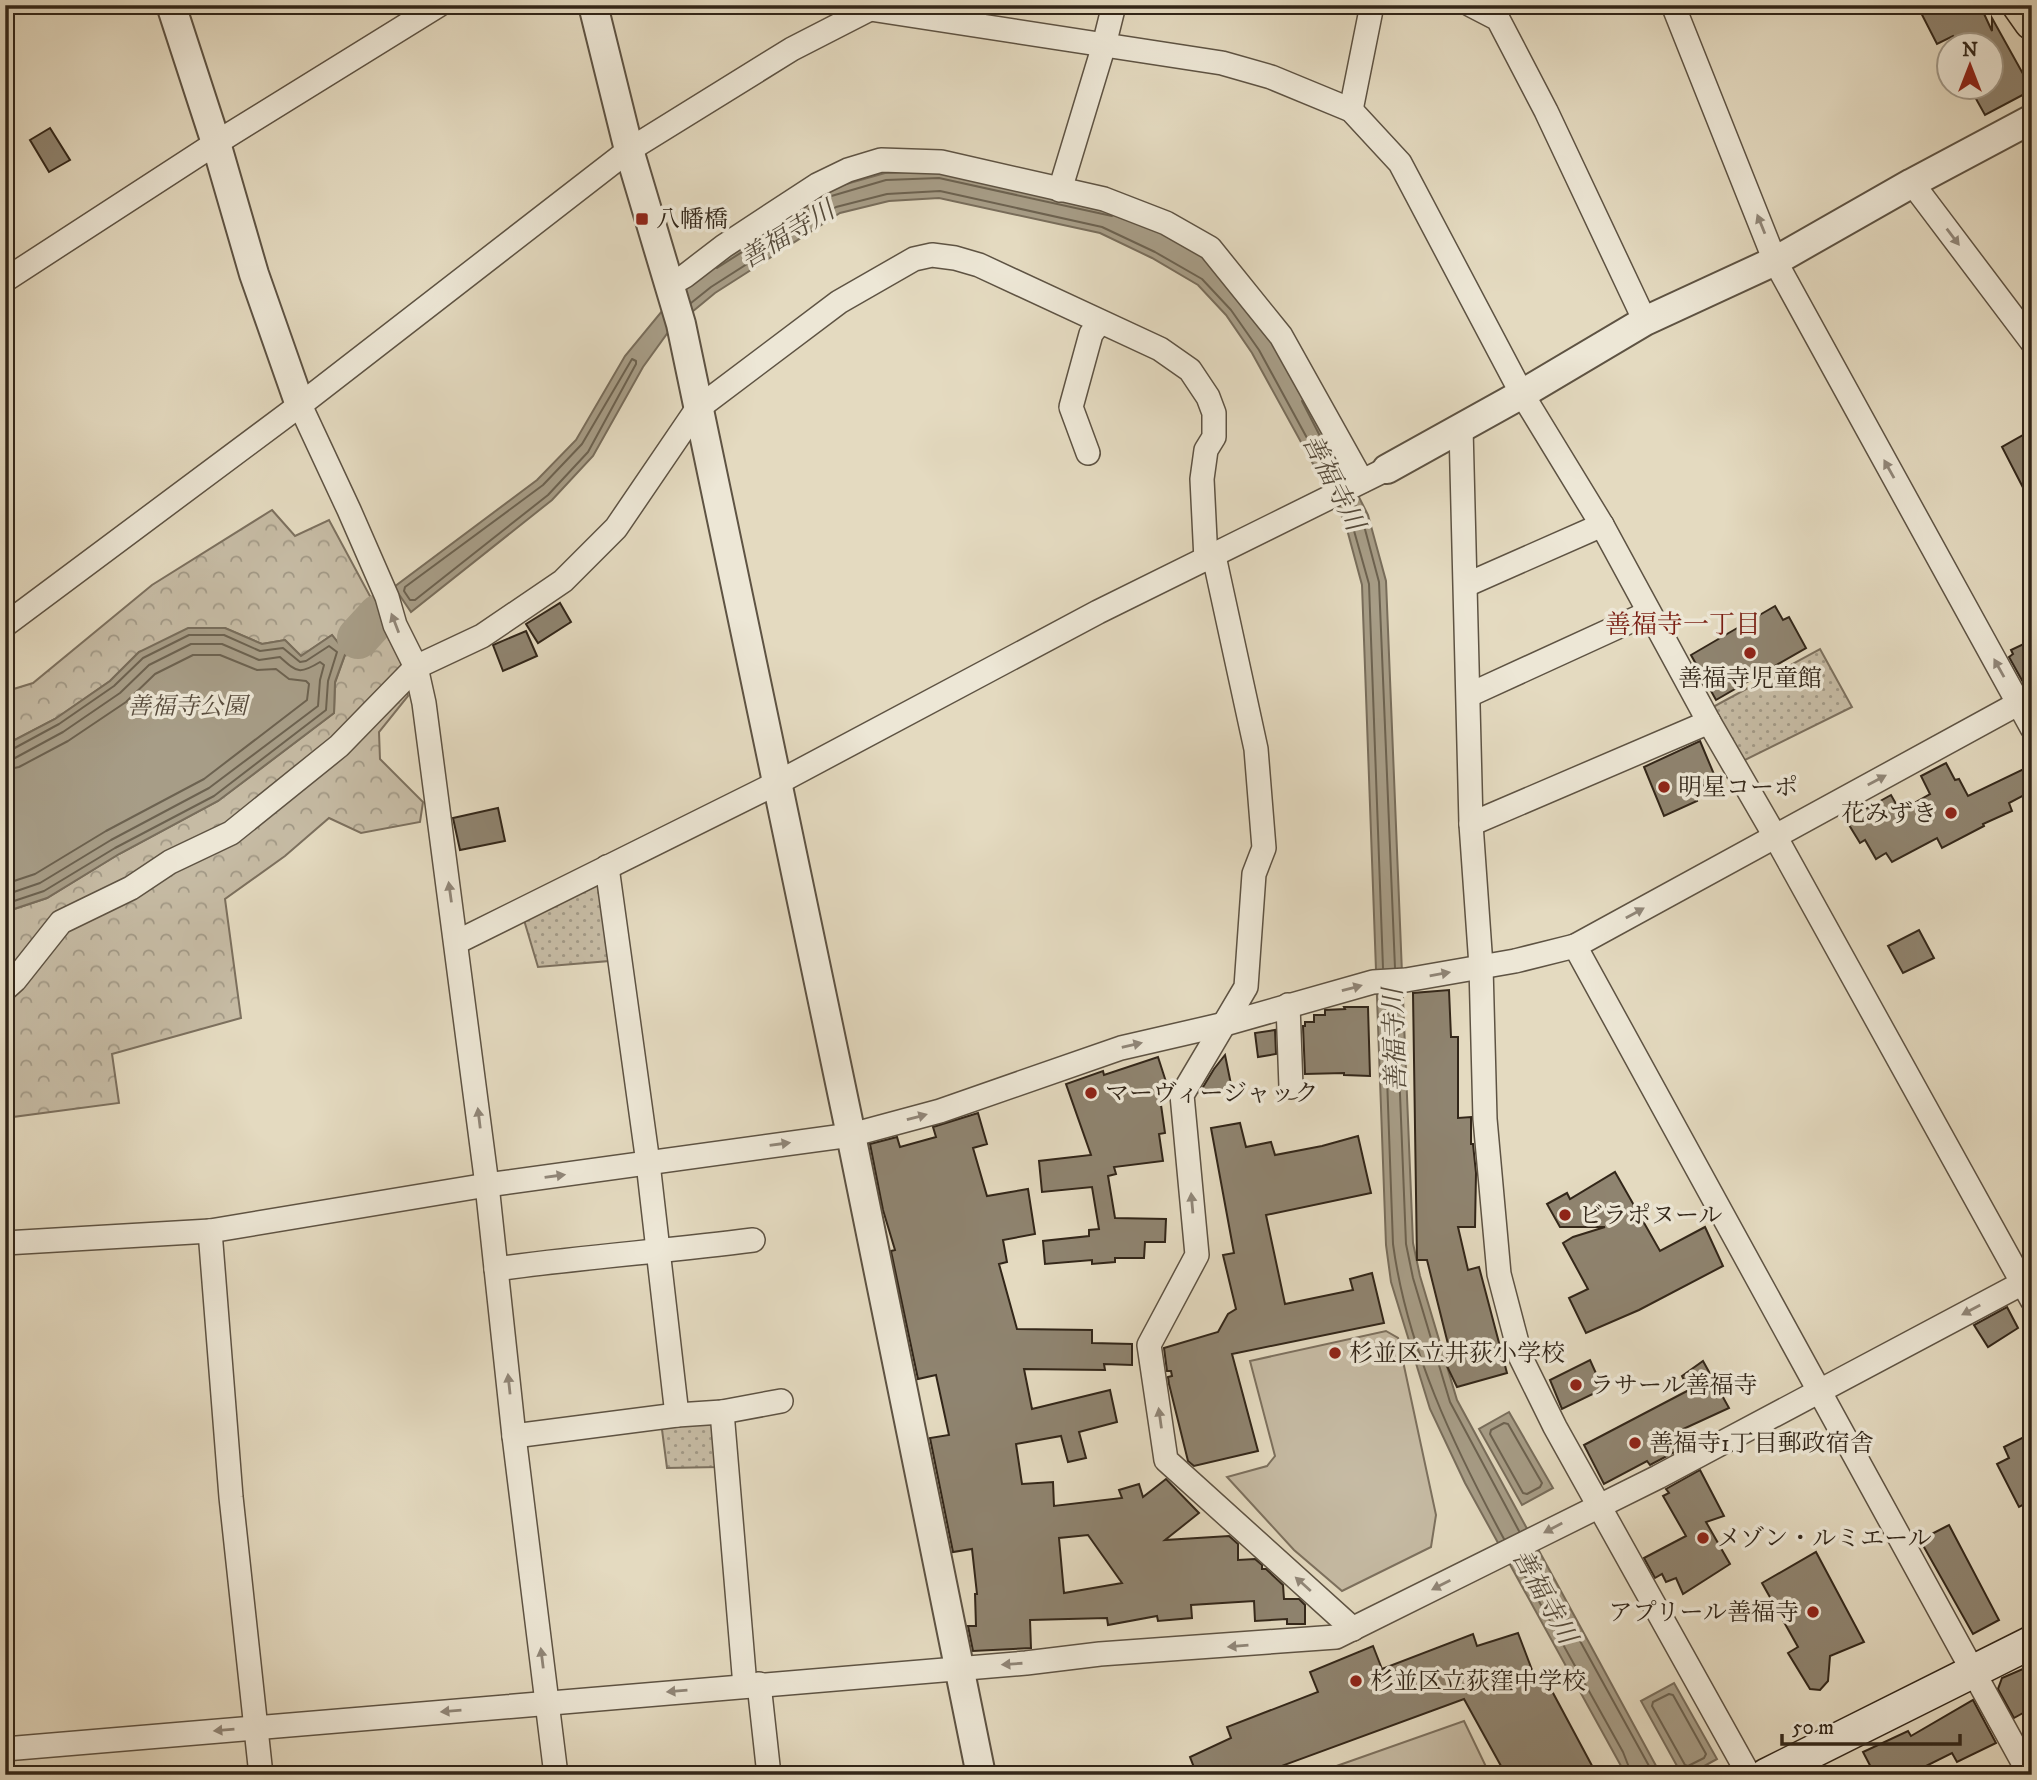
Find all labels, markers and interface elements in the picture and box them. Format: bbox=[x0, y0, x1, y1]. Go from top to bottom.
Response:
north arrow bbox=[1936, 32, 2006, 102]
text: N bbox=[1962, 39, 1978, 62]
water label: 善福寺川 bbox=[735, 193, 843, 276]
place label: 八幡橋 bbox=[656, 205, 728, 235]
marker: 八幡橋 bbox=[634, 211, 650, 227]
one-way arrow bbox=[1755, 214, 1766, 235]
one-way arrow bbox=[1945, 228, 1959, 246]
water label: 善福寺川 bbox=[1294, 429, 1372, 539]
one-way arrow bbox=[1884, 458, 1896, 478]
district label: 善福寺一丁目 bbox=[1605, 609, 1761, 642]
one-way arrow bbox=[390, 612, 401, 633]
marker: 善福寺児童館 bbox=[1742, 645, 1758, 661]
one-way arrow bbox=[1993, 658, 2005, 678]
place label: 善福寺児童館 bbox=[1678, 664, 1822, 694]
park label: 善福寺公園 bbox=[127, 692, 251, 722]
place label: 明星コーポ bbox=[1678, 773, 1798, 803]
one-way arrow bbox=[1868, 774, 1887, 786]
marker: 明星コーポ bbox=[1656, 779, 1672, 795]
place label: 花みずき bbox=[1841, 799, 1937, 829]
marker: 花みずき bbox=[1943, 805, 1959, 821]
one-way arrow bbox=[445, 881, 456, 903]
one-way arrow bbox=[1625, 907, 1645, 919]
one-way arrow bbox=[1429, 968, 1451, 979]
one-way arrow bbox=[1342, 982, 1364, 993]
water label: 善福寺川 bbox=[1377, 984, 1414, 1092]
one-way arrow bbox=[1121, 1039, 1143, 1050]
place label: マーヴィージャック bbox=[1105, 1079, 1319, 1109]
marker: マーヴィージャック bbox=[1083, 1085, 1099, 1101]
one-way arrow bbox=[473, 1107, 484, 1129]
one-way arrow bbox=[906, 1111, 928, 1122]
one-way arrow bbox=[769, 1139, 791, 1150]
one-way arrow bbox=[544, 1170, 566, 1181]
one-way arrow bbox=[1186, 1192, 1197, 1214]
place label: ビラポヌール bbox=[1579, 1201, 1723, 1231]
marker: ビラポヌール bbox=[1557, 1207, 1573, 1223]
one-way arrow bbox=[1961, 1304, 1981, 1316]
place label: 杉並区立井荻小学校 bbox=[1349, 1339, 1565, 1369]
marker: 杉並区立井荻小学校 bbox=[1327, 1345, 1343, 1361]
place label: ラサール善福寺 bbox=[1590, 1371, 1758, 1401]
one-way arrow bbox=[503, 1373, 514, 1395]
marker: ラサール善福寺 bbox=[1568, 1377, 1584, 1393]
one-way arrow bbox=[1154, 1406, 1165, 1428]
place label: 善福寺1丁目郵政宿舎 bbox=[1649, 1429, 1874, 1459]
marker: 善福寺1丁目郵政宿舎 bbox=[1627, 1435, 1643, 1451]
one-way arrow bbox=[1543, 1523, 1563, 1534]
place label: メゾン・ルミエール bbox=[1717, 1524, 1932, 1554]
marker: メゾン・ルミエール bbox=[1695, 1530, 1711, 1546]
water label: 善福寺川 bbox=[1504, 1543, 1585, 1653]
one-way arrow bbox=[1295, 1576, 1312, 1592]
one-way arrow bbox=[1431, 1579, 1451, 1591]
place label: アプリール善福寺 bbox=[1608, 1598, 1799, 1628]
marker: アプリール善福寺 bbox=[1805, 1604, 1821, 1620]
one-way arrow bbox=[1227, 1641, 1249, 1652]
one-way arrow bbox=[536, 1647, 547, 1669]
one-way arrow bbox=[1000, 1659, 1022, 1670]
place label: 杉並区立荻窪中学校 bbox=[1370, 1667, 1586, 1697]
marker: 杉並区立荻窪中学校 bbox=[1348, 1673, 1364, 1689]
one-way arrow bbox=[666, 1686, 688, 1697]
scale bar bbox=[1782, 1703, 1960, 1747]
one-way arrow bbox=[439, 1706, 461, 1717]
text: 50 m bbox=[1792, 1715, 1834, 1741]
one-way arrow bbox=[213, 1725, 235, 1736]

